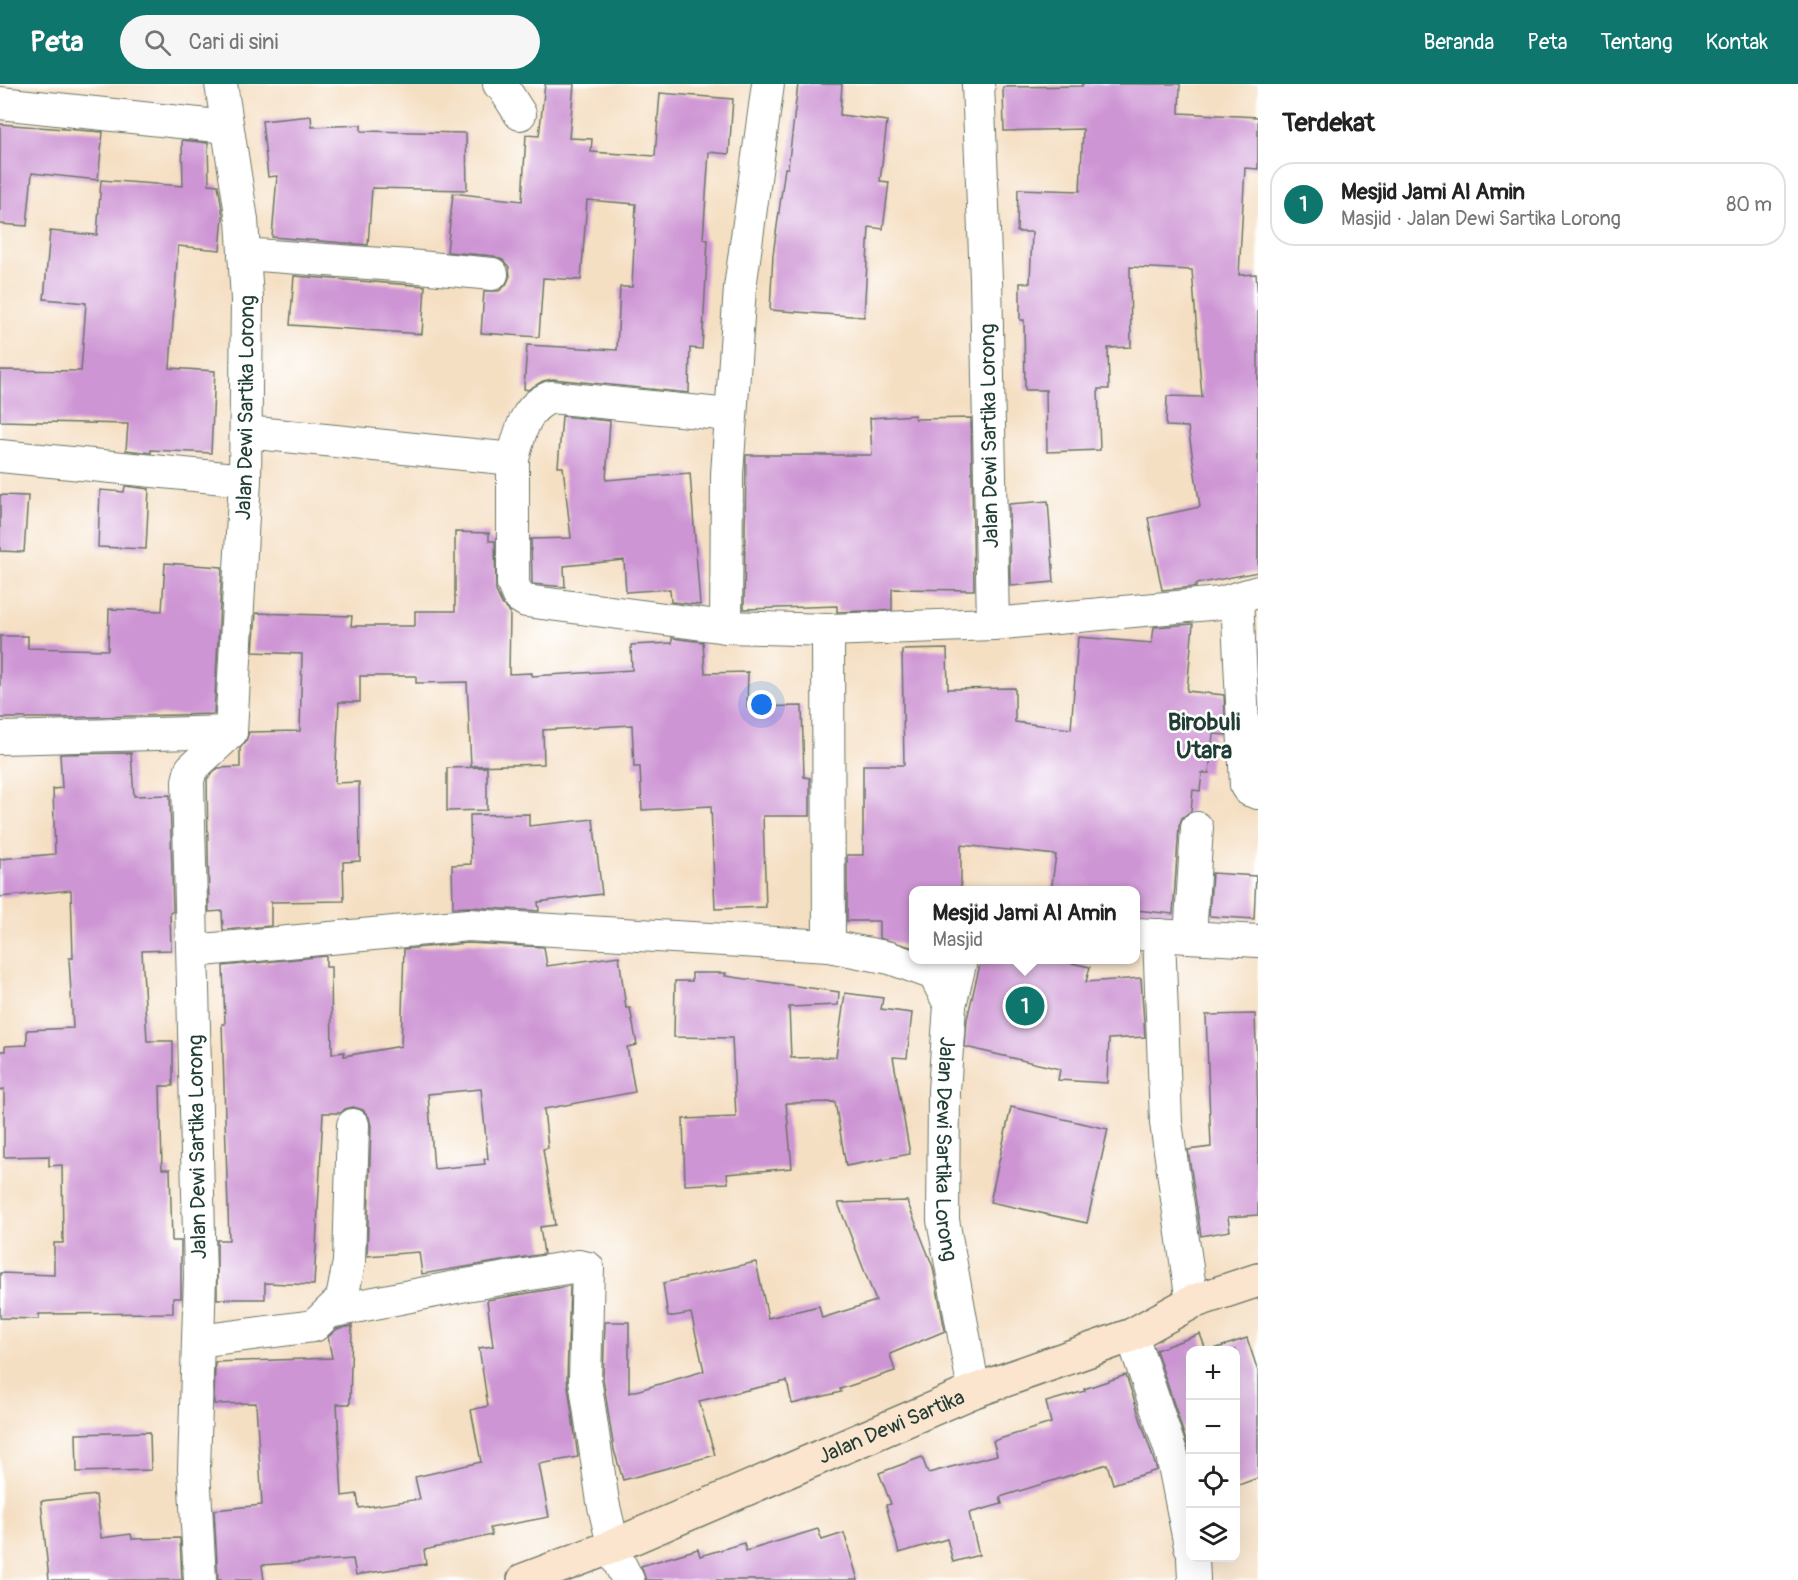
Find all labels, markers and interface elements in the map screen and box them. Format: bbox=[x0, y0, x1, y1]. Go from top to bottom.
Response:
search box bbox=[120, 15, 540, 69]
text: Peta bbox=[30, 25, 84, 60]
icon: search bbox=[141, 26, 174, 59]
text: Cari di sini bbox=[189, 28, 278, 56]
text: Beranda bbox=[1424, 29, 1494, 56]
text: Peta bbox=[1527, 29, 1568, 56]
text: Tentang bbox=[1601, 29, 1673, 56]
text: Kontak bbox=[1706, 29, 1768, 56]
text: Terdekat bbox=[1282, 107, 1375, 139]
text: Mesjid Jami Al Amin bbox=[1341, 178, 1525, 206]
text: 1 bbox=[1300, 192, 1307, 217]
text: 80 m bbox=[1726, 192, 1772, 217]
text: Masjid · Jalan Dewi Sartika Lorong bbox=[1341, 206, 1621, 231]
street label: Jalan Dewi Sartika Lorong bbox=[230, 295, 261, 521]
street label: Jalan Dewi Sartika Lorong bbox=[974, 323, 1005, 549]
your location bbox=[747, 690, 776, 719]
district label: Birobuli Utara bbox=[1168, 708, 1240, 765]
popup bbox=[909, 886, 1140, 964]
text: Mesjid Jami Al Amin bbox=[933, 899, 1116, 927]
text: Masjid bbox=[933, 927, 983, 952]
pin: 1 bbox=[1006, 984, 1044, 1028]
street label: Jalan Dewi Sartika Lorong bbox=[182, 1034, 213, 1260]
street label: Jalan Dewi Sartika Lorong bbox=[929, 1036, 963, 1263]
map controls bbox=[1186, 1346, 1240, 1562]
button: + bbox=[1186, 1346, 1240, 1400]
street label: Jalan Dewi Sartika bbox=[814, 1384, 969, 1470]
button: − bbox=[1186, 1400, 1240, 1454]
button: locate bbox=[1186, 1454, 1240, 1508]
button: layers bbox=[1186, 1508, 1240, 1562]

